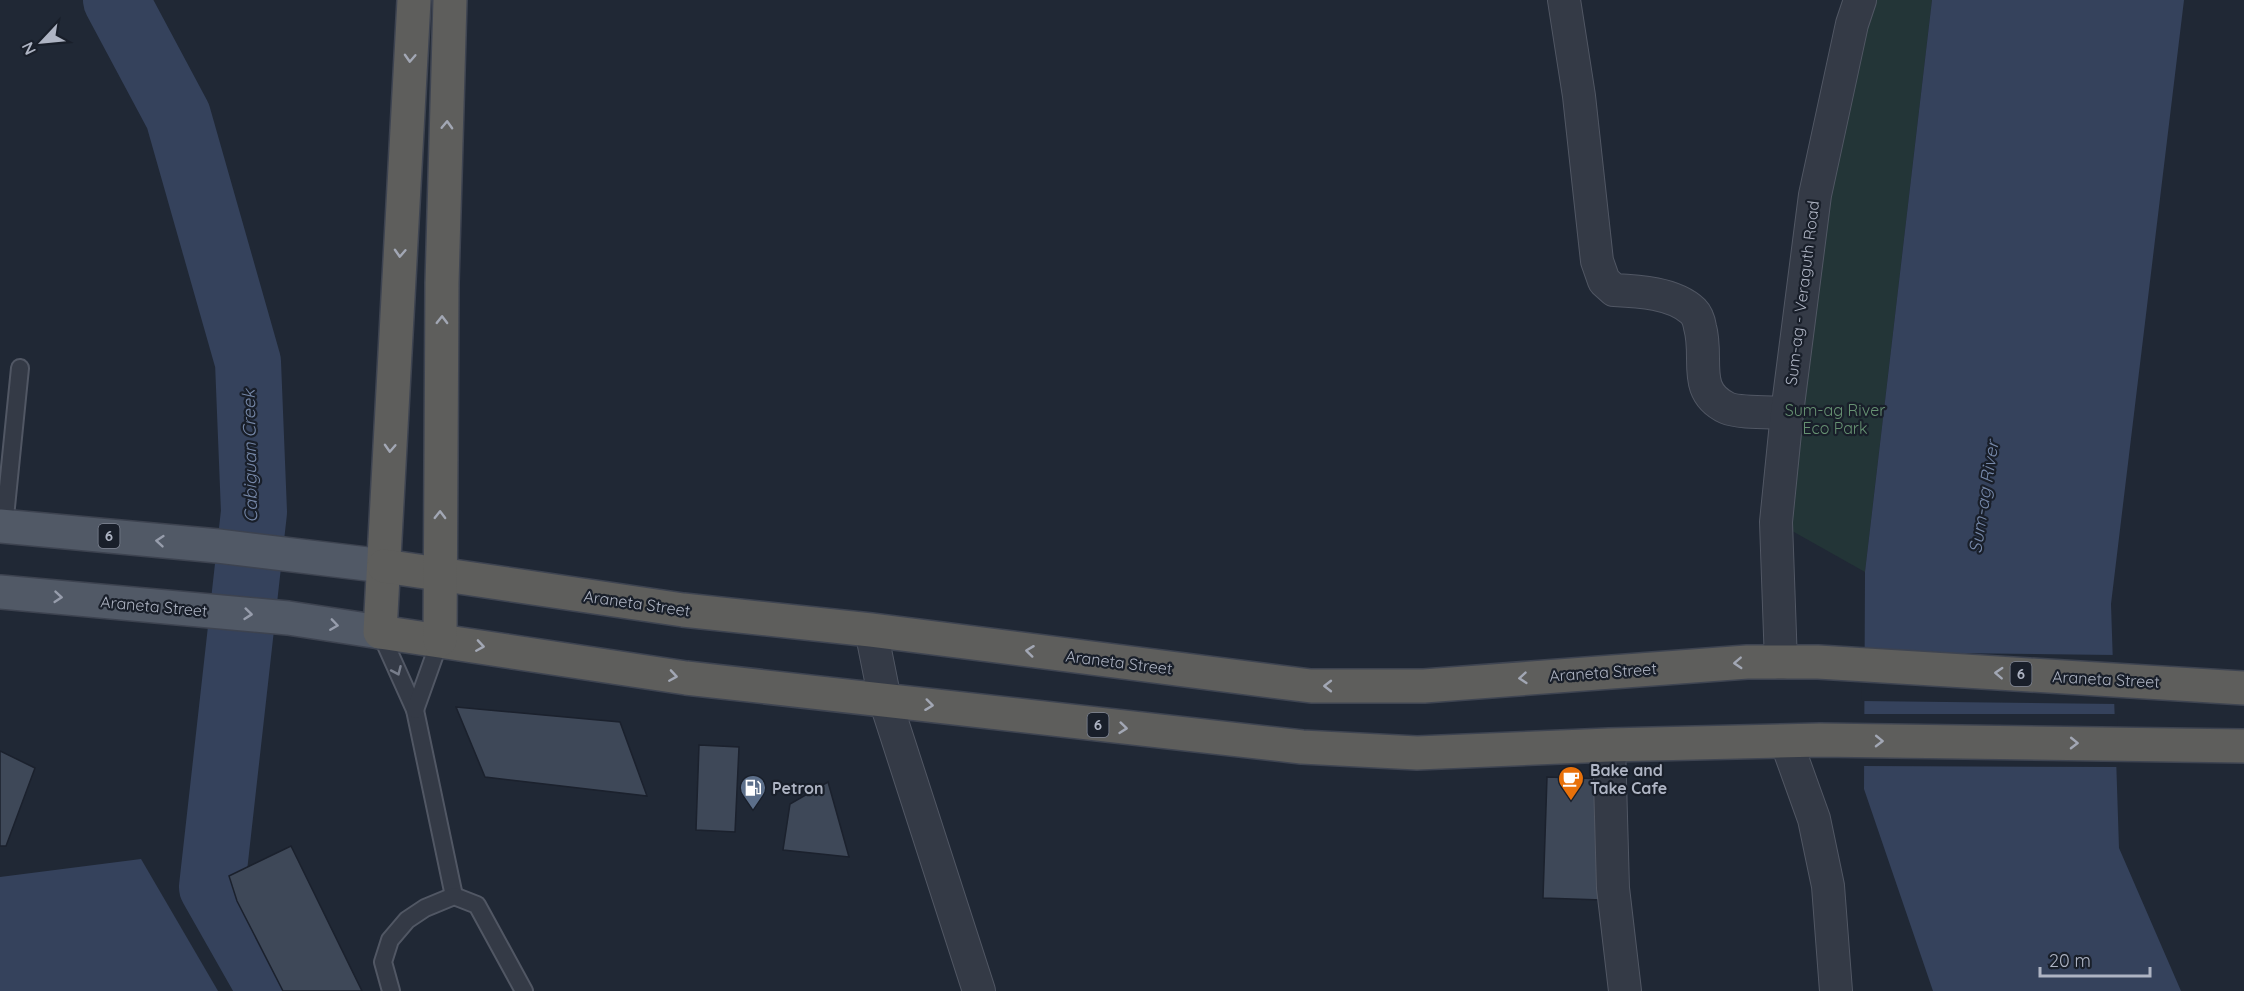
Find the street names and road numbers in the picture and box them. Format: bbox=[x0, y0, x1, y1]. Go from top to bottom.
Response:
street label: Sum-ag - Veraguth Road bbox=[1781, 199, 1823, 387]
road number: 6 bbox=[98, 524, 120, 548]
street label: Araneta Street bbox=[582, 586, 692, 620]
street label: Araneta Street bbox=[100, 591, 208, 621]
street label: Araneta Street bbox=[1064, 646, 1174, 678]
street label: Araneta Street bbox=[1549, 658, 1657, 686]
road number: 6 bbox=[2010, 662, 2032, 686]
street label: Araneta Street bbox=[2052, 666, 2160, 692]
road number: 6 bbox=[1088, 713, 1108, 737]

